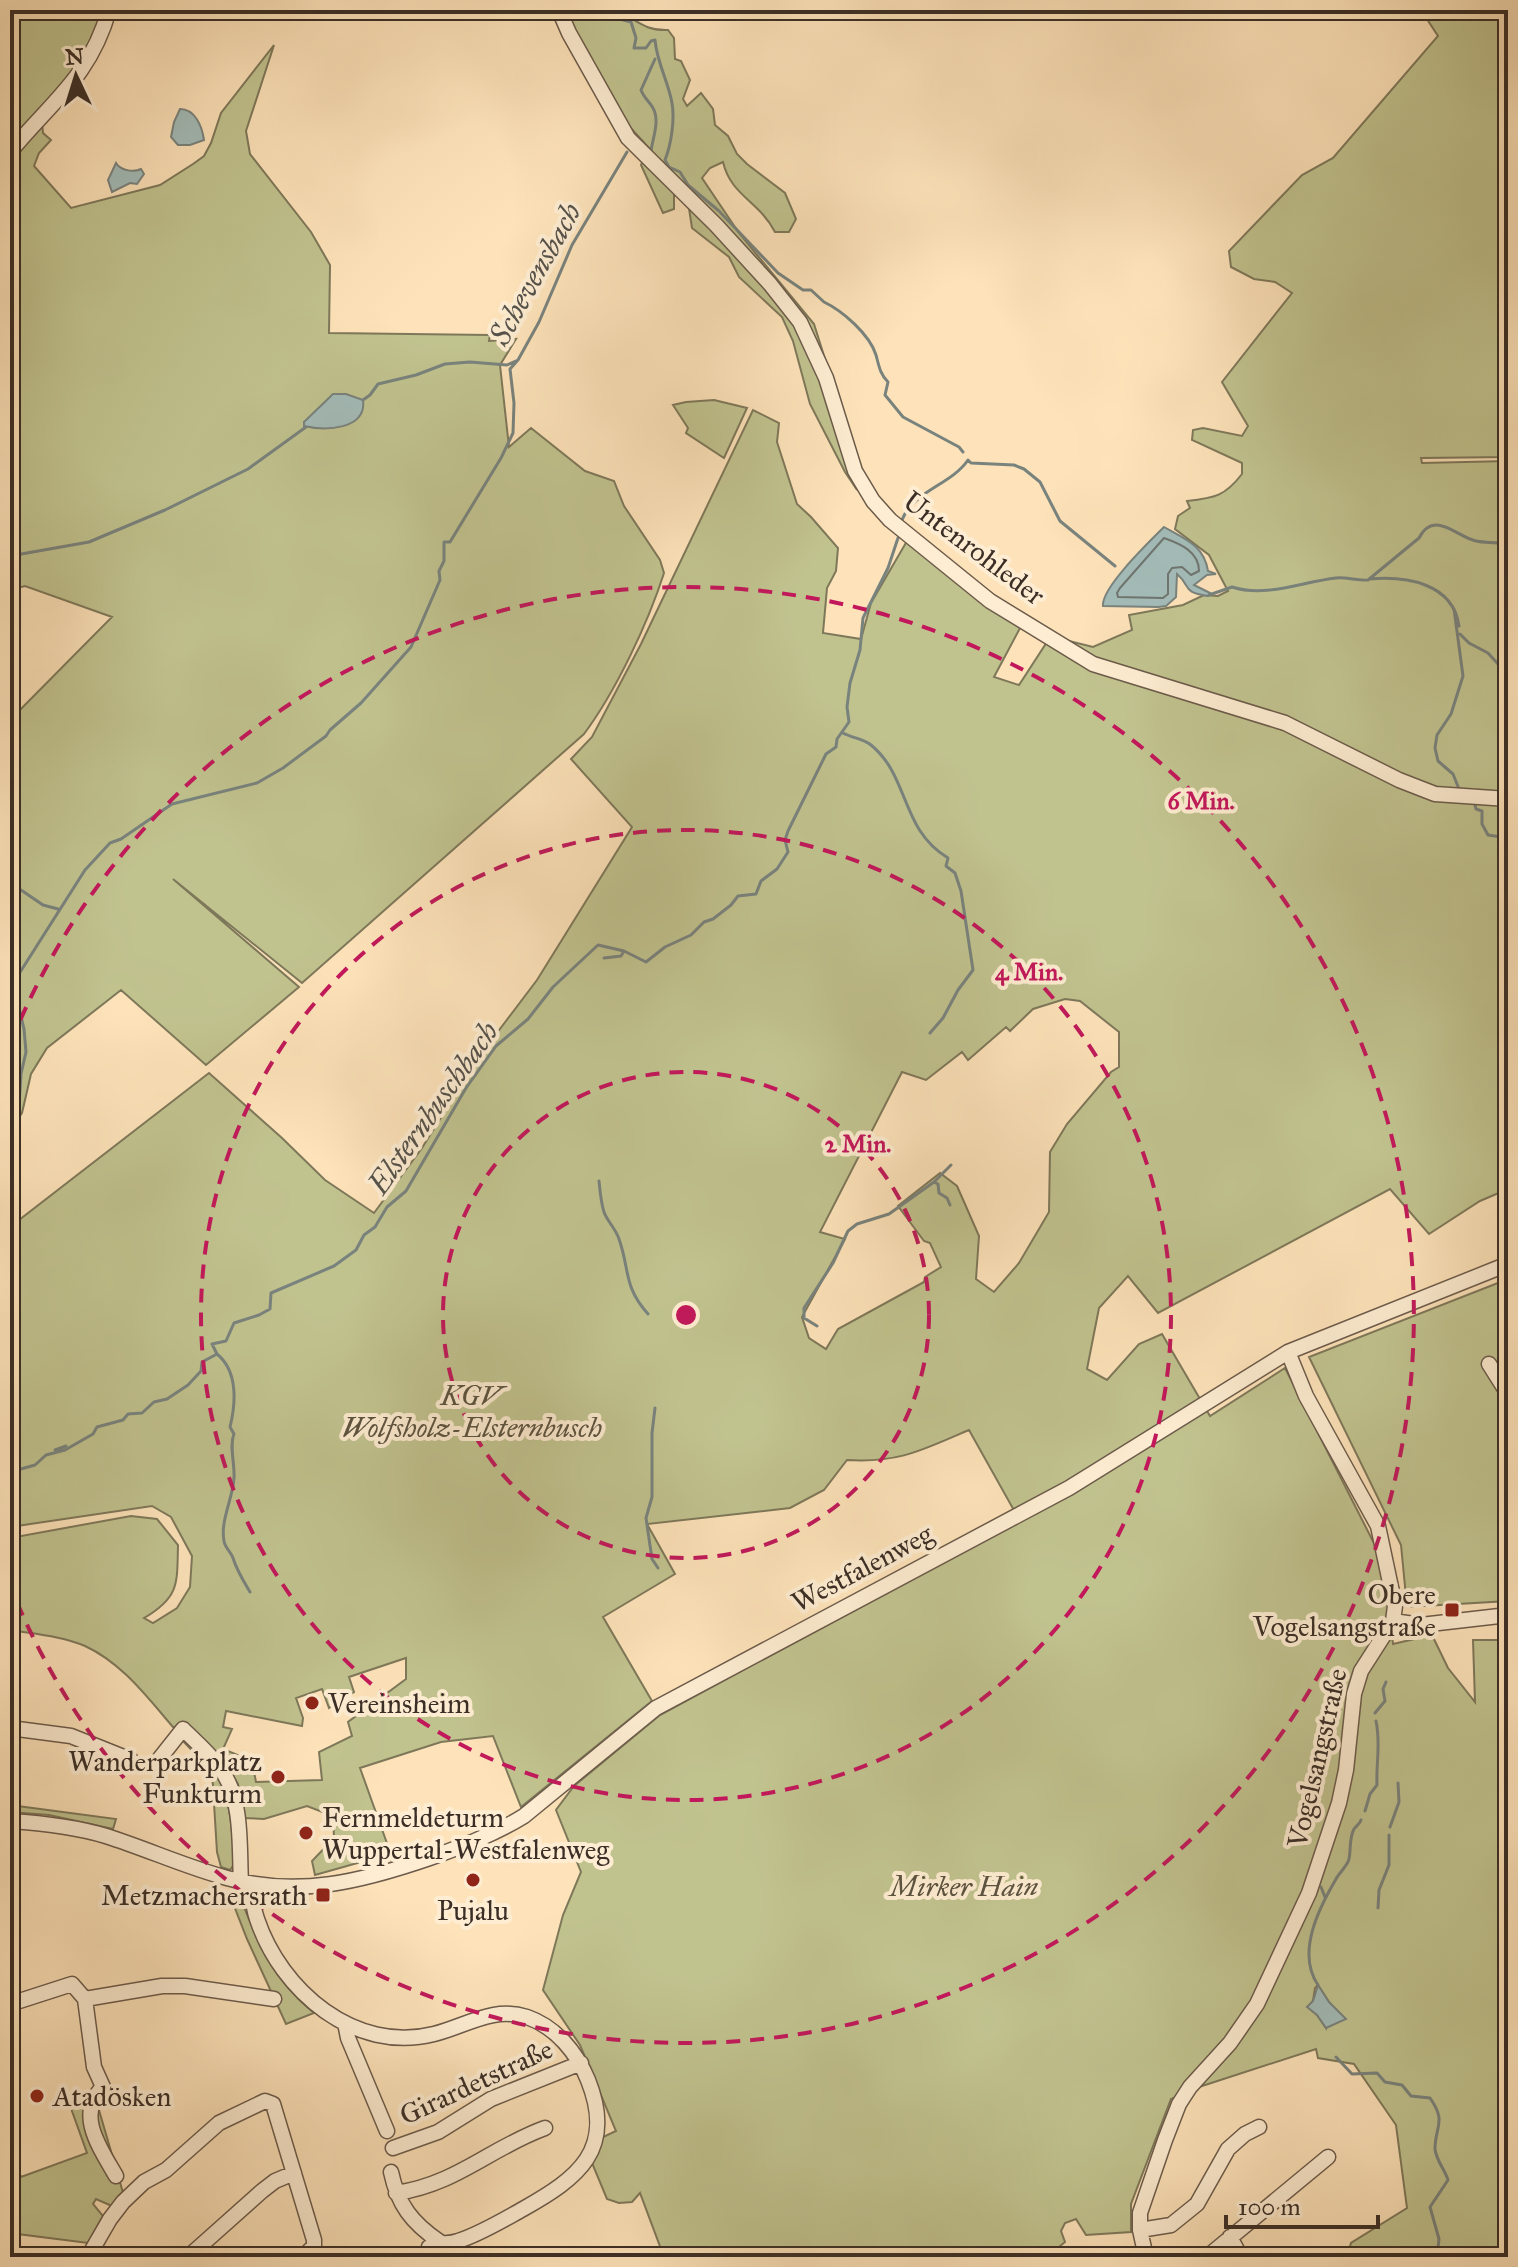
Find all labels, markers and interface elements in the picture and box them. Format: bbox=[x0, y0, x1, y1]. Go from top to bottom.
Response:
north arrow bbox=[36, 36, 116, 116]
text: N bbox=[64, 42, 85, 71]
water label: Schevensbach bbox=[481, 196, 589, 352]
street label: Untenrohleder bbox=[896, 483, 1052, 613]
text: 6 Min. bbox=[1168, 786, 1234, 816]
text: 4 Min. bbox=[995, 957, 1063, 987]
water label: Elsternbuschbach bbox=[360, 1014, 506, 1202]
text: 2 Min. bbox=[825, 1129, 891, 1159]
centre of rings bbox=[672, 1301, 700, 1329]
park label: KGV Wolfsholz-Elsternbusch bbox=[342, 1378, 602, 1445]
street label: Westfalenweg bbox=[785, 1516, 940, 1620]
place label: Obere Vogelsangstraße bbox=[1252, 1577, 1436, 1644]
marker: Obere Vogelsangstraße bbox=[1443, 1601, 1461, 1619]
street label: Vogelsangstraße bbox=[1279, 1665, 1355, 1852]
place label: Vereinsheim bbox=[327, 1686, 471, 1721]
marker: Vereinsheim bbox=[303, 1694, 321, 1712]
place label: Wanderparkplatz Funkturm bbox=[68, 1744, 262, 1811]
marker: Wanderparkplatz Funkturm bbox=[269, 1768, 287, 1786]
place label: Fernmeldeturm Wuppertal-Westfalenweg bbox=[322, 1800, 610, 1867]
marker: Fernmeldeturm Wuppertal-Westfalenweg bbox=[297, 1824, 315, 1842]
park label: Mirker Hain bbox=[887, 1869, 1039, 1904]
marker: Pujalu bbox=[464, 1871, 482, 1889]
place label: Metzmachersrath bbox=[101, 1878, 307, 1913]
marker: Metzmachersrath bbox=[314, 1886, 332, 1904]
place label: Pujalu bbox=[437, 1893, 509, 1928]
street label: Girardetstraße bbox=[394, 2031, 558, 2133]
place label: Atadösken bbox=[52, 2079, 171, 2114]
marker: Atadösken bbox=[28, 2087, 46, 2105]
scale bar bbox=[1226, 2179, 1378, 2229]
text: 100 m bbox=[1238, 2192, 1301, 2222]

